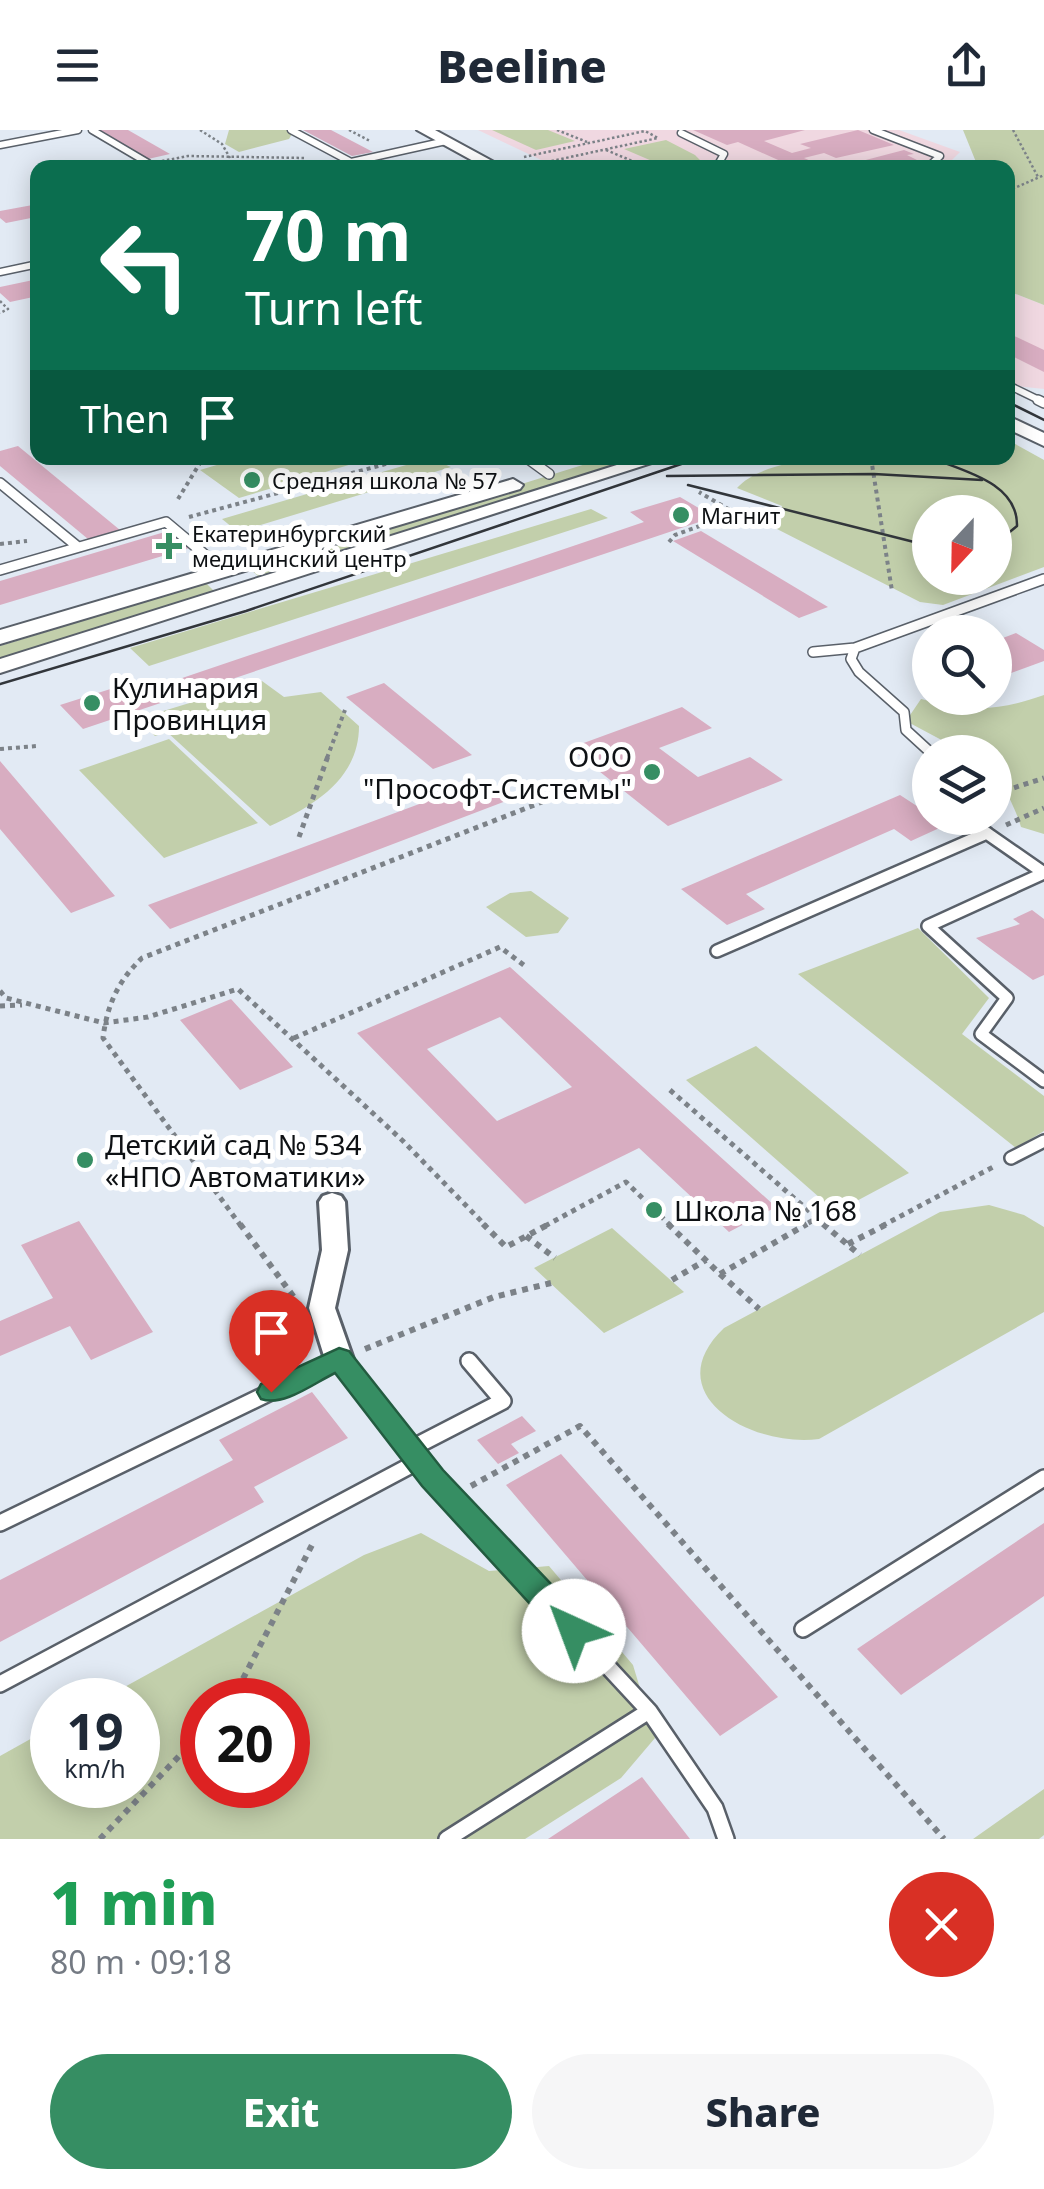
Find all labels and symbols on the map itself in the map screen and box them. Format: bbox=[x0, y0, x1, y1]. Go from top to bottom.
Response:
place label: Средняя школа № 57 bbox=[272, 465, 498, 495]
marker: Средняя школа № 57 bbox=[241, 469, 263, 491]
north arrow bbox=[912, 495, 1012, 595]
place label: Магнит bbox=[701, 500, 780, 530]
marker: Магнит bbox=[670, 504, 692, 526]
place label: Екатеринбургский медицинский центр bbox=[192, 518, 407, 573]
marker: Екатеринбургский медицинский центр bbox=[156, 533, 182, 559]
place label: Кулинария Провинция bbox=[112, 668, 267, 738]
marker: Кулинария Провинция bbox=[81, 692, 103, 714]
place label: ООО "Прософт-Системы" bbox=[363, 737, 632, 807]
marker: ООО "Прософт-Системы" bbox=[641, 761, 663, 783]
place label: Детский сад № 534 «НПО Автоматики» bbox=[105, 1125, 366, 1195]
marker: Детский сад № 534 «НПО Автоматики» bbox=[74, 1149, 96, 1171]
place label: Школа № 168 bbox=[674, 1191, 857, 1229]
marker: Школа № 168 bbox=[643, 1199, 665, 1221]
pin bbox=[229, 1290, 314, 1393]
position arrow bbox=[522, 1579, 626, 1683]
speed limit sign: 20 bbox=[180, 1678, 310, 1808]

